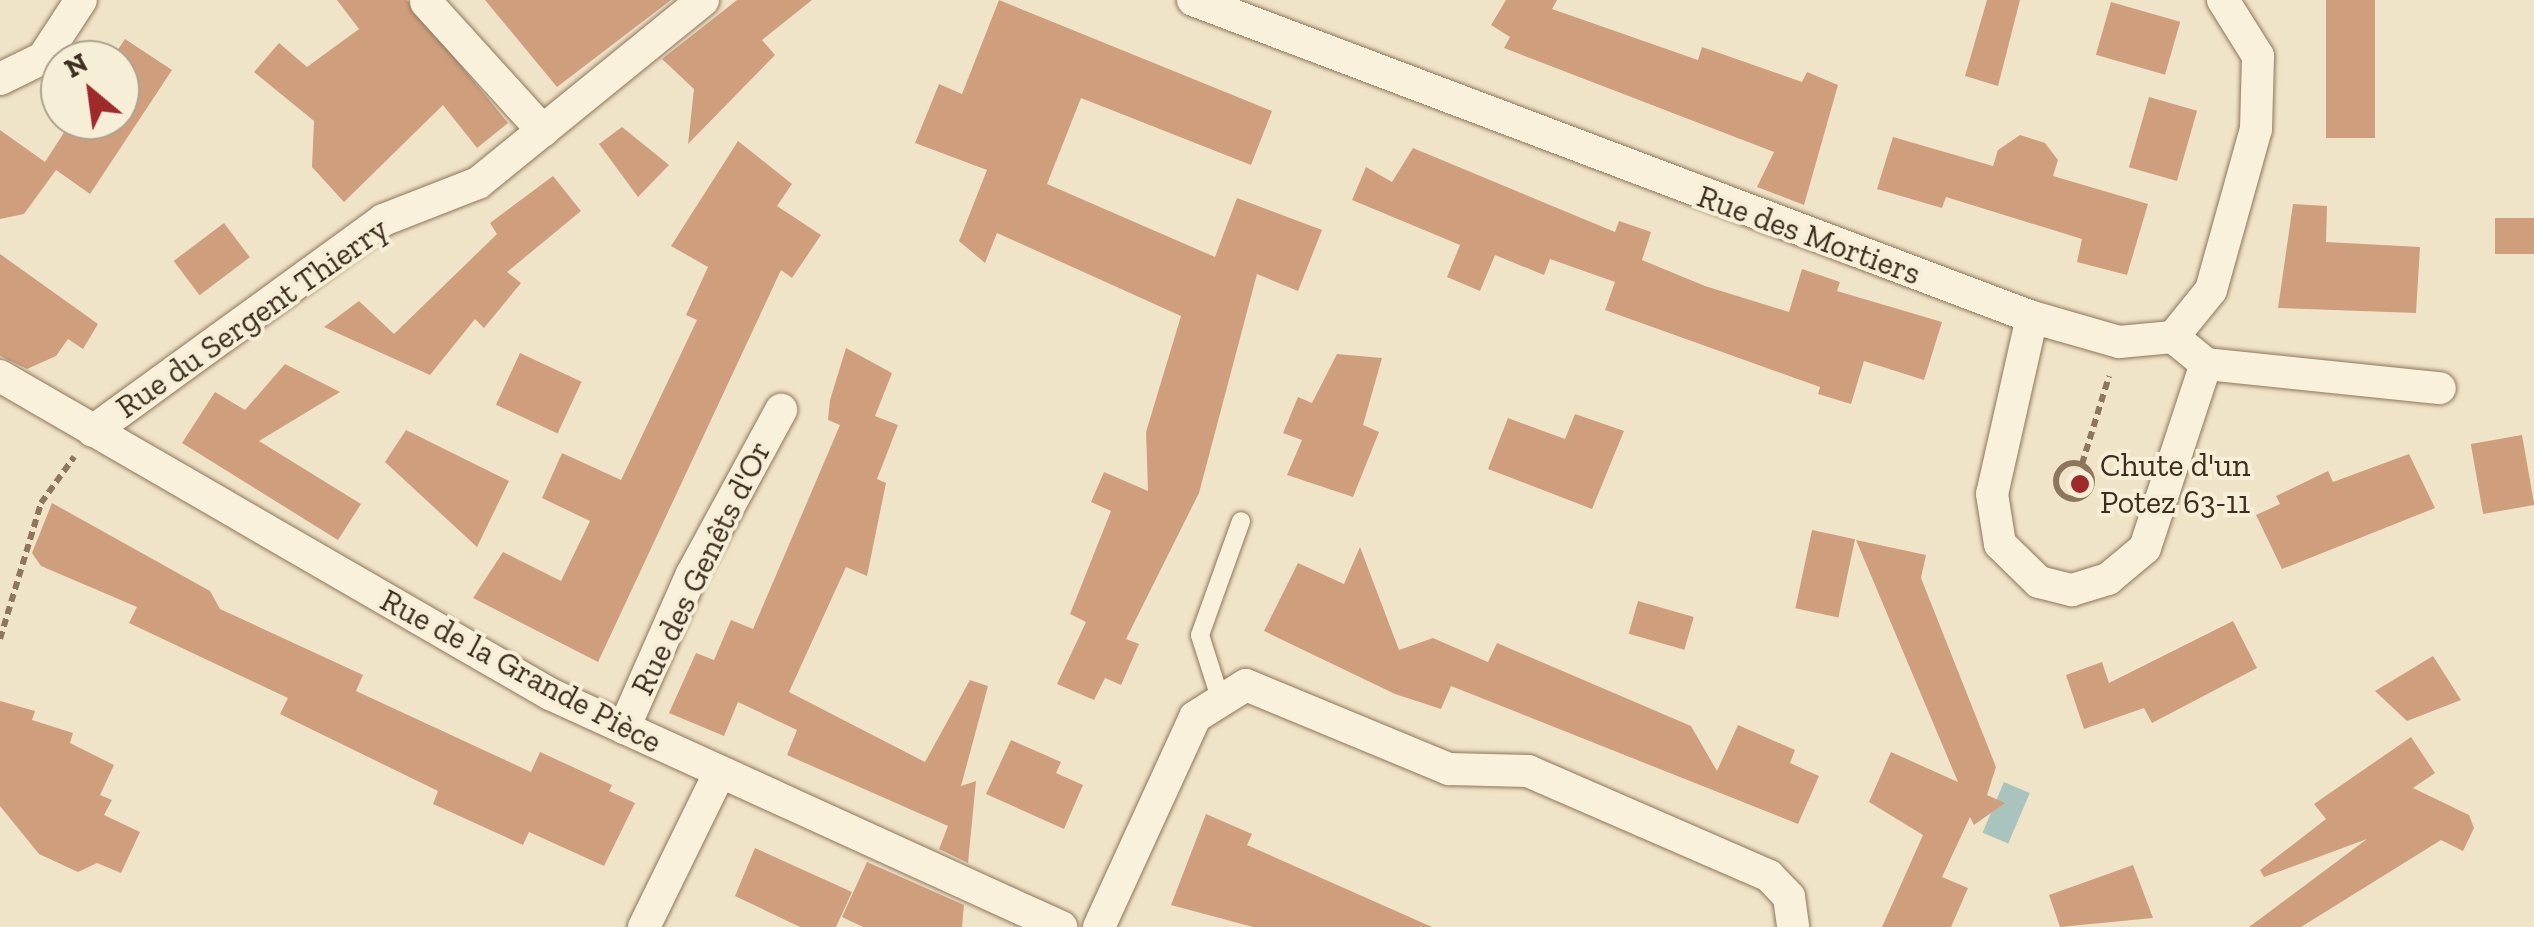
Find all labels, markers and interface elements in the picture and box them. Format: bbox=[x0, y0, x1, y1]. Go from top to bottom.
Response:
north arrow bbox=[40, 40, 140, 140]
text: N bbox=[59, 45, 93, 85]
street label: Rue des Mortiers bbox=[1692, 177, 1926, 293]
street label: Rue du Sergent Thierry bbox=[109, 210, 395, 426]
street label: Rue des Genêts d'Or bbox=[623, 435, 779, 701]
place label: Chute d'un Potez 63-11 bbox=[2100, 447, 2250, 522]
marker: Chute d'un Potez 63-11 bbox=[2069, 473, 2091, 495]
street label: Rue de la Grande Pièce bbox=[374, 581, 668, 761]

